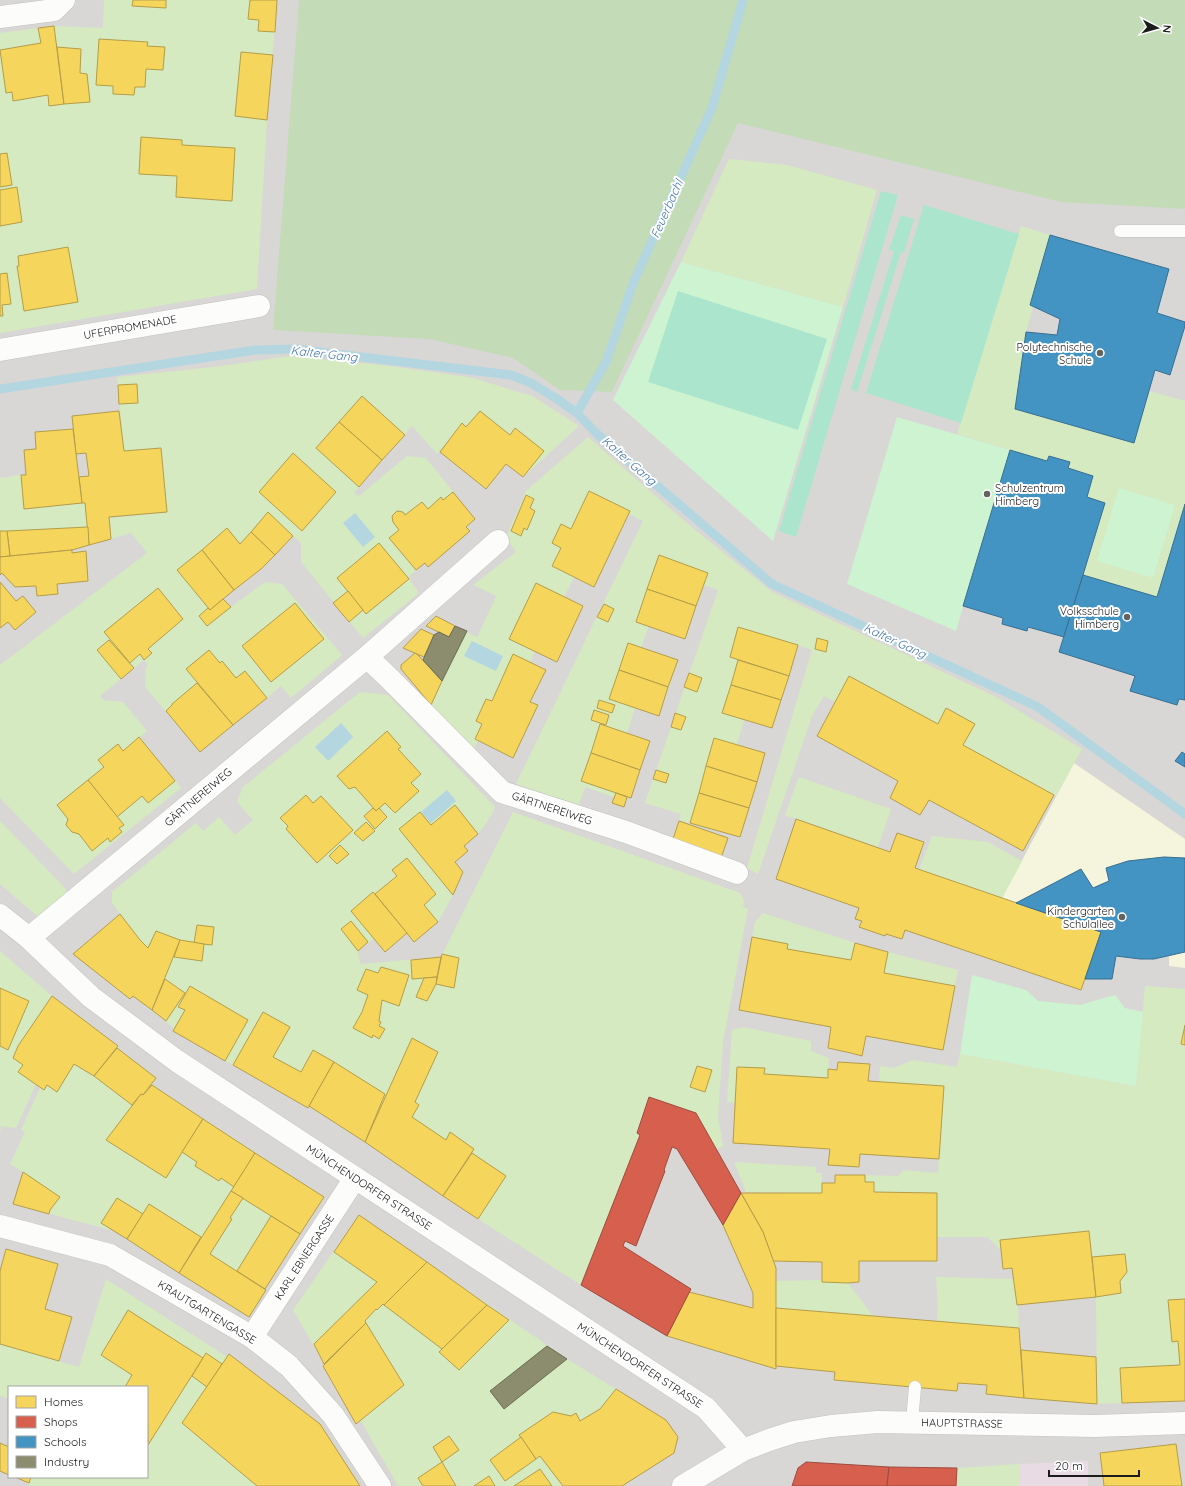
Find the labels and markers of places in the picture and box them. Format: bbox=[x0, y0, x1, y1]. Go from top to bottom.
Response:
place label: Polytechnische Schule bbox=[1016, 340, 1092, 367]
marker: Polytechnische Schule bbox=[1095, 348, 1105, 358]
place label: Schulzentrum Himberg bbox=[995, 481, 1064, 508]
marker: Schulzentrum Himberg bbox=[982, 489, 992, 499]
place label: Volksschule Himberg bbox=[1060, 604, 1119, 631]
marker: Volksschule Himberg bbox=[1122, 612, 1132, 622]
place label: Kindergarten Schulallee bbox=[1047, 904, 1114, 931]
marker: Kindergarten Schulallee bbox=[1117, 912, 1127, 922]

